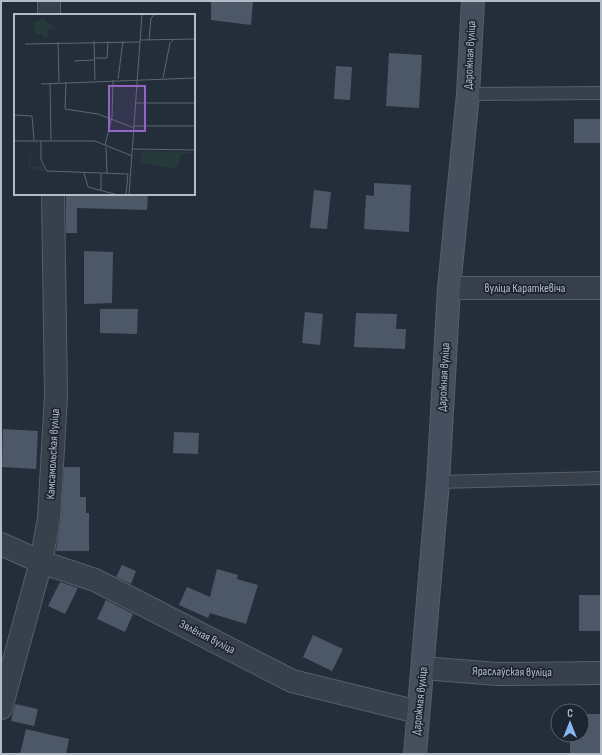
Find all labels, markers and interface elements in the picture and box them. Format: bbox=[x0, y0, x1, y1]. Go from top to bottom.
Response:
inset map bbox=[14, 14, 195, 195]
street label: Дарожная вуліца bbox=[461, 20, 479, 90]
street label: вуліца Караткевіча bbox=[485, 281, 566, 296]
street label: Дарожная вуліца bbox=[435, 342, 453, 412]
street label: Камсамольская вуліца bbox=[43, 408, 63, 500]
street label: Зялёная вуліца bbox=[176, 616, 238, 658]
street label: Яраслаўская вуліца bbox=[472, 664, 552, 680]
street label: Дарожная вуліца bbox=[409, 666, 431, 736]
north arrow bbox=[550, 703, 590, 743]
text: С bbox=[567, 707, 573, 720]

